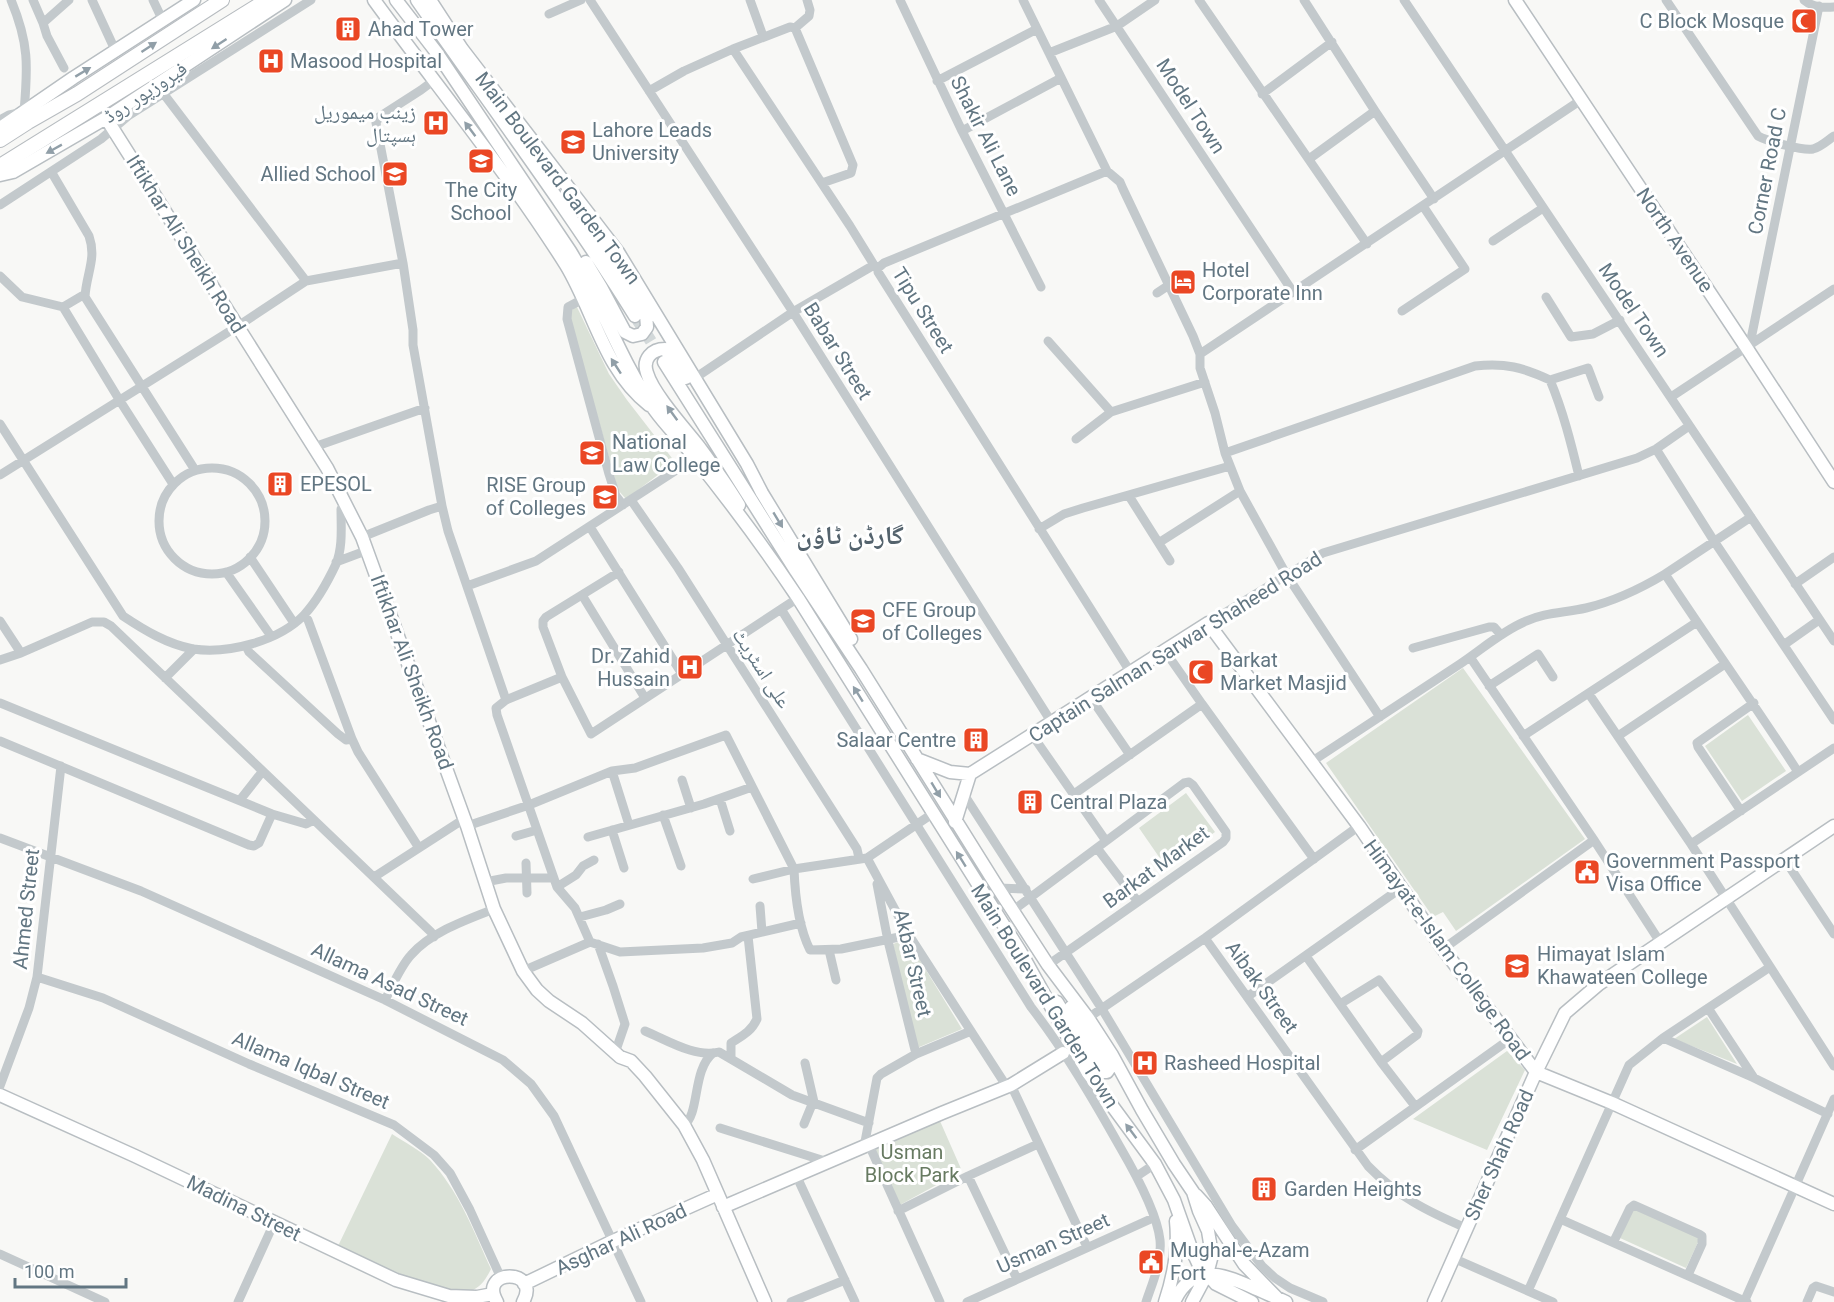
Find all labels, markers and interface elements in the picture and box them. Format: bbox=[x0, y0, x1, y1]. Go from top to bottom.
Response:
mosque icon: C Block Mosque bbox=[1789, 6, 1819, 36]
place label: C Block Mosque bbox=[1640, 9, 1784, 33]
building icon: Ahad Tower bbox=[333, 14, 363, 44]
place label: Ahad Tower bbox=[368, 17, 474, 41]
one-way arrow bbox=[211, 38, 227, 49]
one-way arrow bbox=[141, 42, 157, 53]
hospital icon: Masood Hospital bbox=[256, 46, 286, 76]
place label: Masood Hospital bbox=[290, 49, 442, 73]
street label: Model Town bbox=[1151, 54, 1231, 158]
street label: فیروزپور روڈ bbox=[99, 56, 191, 128]
one-way arrow bbox=[75, 66, 91, 77]
street label: Main Boulevard Garden Town bbox=[470, 67, 646, 289]
street label: Shakir Ali Lane bbox=[945, 72, 1027, 200]
place label: زینب میموریل ہسپتال bbox=[314, 100, 416, 147]
street label: Corner Road C bbox=[1743, 106, 1791, 236]
hospital icon: زینب میموریل ہسپتال bbox=[421, 108, 451, 138]
place label: Lahore Leads University bbox=[592, 118, 712, 165]
one-way arrow bbox=[464, 122, 476, 137]
school or university icon: Lahore Leads University bbox=[558, 127, 588, 157]
one-way arrow bbox=[46, 143, 63, 153]
school or university icon: The City School bbox=[466, 146, 496, 176]
street label: Iftikhar Ali Sheikh Road bbox=[121, 150, 251, 338]
school or university icon: Allied School bbox=[380, 159, 410, 189]
place label: Allied School bbox=[260, 162, 376, 186]
place label: The City School bbox=[445, 178, 518, 225]
street label: North Avenue bbox=[1631, 183, 1719, 297]
place label: Hotel Corporate Inn bbox=[1202, 258, 1323, 305]
street label: Model Town bbox=[1594, 258, 1674, 362]
street label: Tipu Street bbox=[887, 263, 959, 357]
hotel icon: Hotel Corporate Inn bbox=[1168, 267, 1198, 297]
street label: Babar Street bbox=[799, 298, 877, 404]
one-way arrow bbox=[611, 358, 622, 374]
one-way arrow bbox=[666, 405, 678, 421]
place label: National Law College bbox=[612, 430, 720, 477]
school or university icon: National Law College bbox=[577, 438, 607, 468]
building icon: EPESOL bbox=[265, 469, 295, 499]
place label: EPESOL bbox=[300, 472, 372, 496]
place label: RISE Group of Colleges bbox=[486, 473, 586, 520]
school or university icon: RISE Group of Colleges bbox=[590, 482, 620, 512]
one-way arrow bbox=[773, 512, 784, 528]
district label: گارڈن ٹاؤن bbox=[796, 520, 904, 551]
street label: Captain Salman Sarwar Shaheed Road bbox=[1024, 546, 1326, 748]
street label: Iftikhar Ali Sheikh Road bbox=[366, 571, 458, 773]
place label: CFE Group of Colleges bbox=[882, 598, 982, 645]
school or university icon: CFE Group of Colleges bbox=[848, 606, 878, 636]
street label: علی اسٹریٹ bbox=[727, 624, 797, 712]
place label: Dr. Zahid Hussain bbox=[591, 644, 670, 691]
place label: Barkat Market Masjid bbox=[1220, 648, 1347, 695]
hospital icon: Dr. Zahid Hussain bbox=[675, 652, 705, 682]
mosque icon: Barkat Market Masjid bbox=[1186, 657, 1216, 687]
one-way arrow bbox=[852, 686, 863, 702]
building icon: Salaar Centre bbox=[961, 725, 991, 755]
place label: Salaar Centre bbox=[836, 728, 956, 752]
one-way arrow bbox=[930, 782, 941, 798]
building icon: Central Plaza bbox=[1015, 787, 1045, 817]
place label: Central Plaza bbox=[1050, 790, 1167, 814]
street label: Barkat Market bbox=[1098, 821, 1214, 913]
street label: Himayat-e-Islam College Road bbox=[1359, 835, 1535, 1065]
street label: Ahmed Street bbox=[8, 847, 44, 971]
place label: Government Passport Visa Office bbox=[1606, 849, 1800, 896]
one-way arrow bbox=[955, 851, 966, 867]
public building icon: Government Passport Visa Office bbox=[1572, 857, 1602, 887]
street label: Main Boulevard Garden Town bbox=[966, 880, 1124, 1112]
street label: Akbar Street bbox=[889, 907, 937, 1019]
street label: Aibak Street bbox=[1221, 936, 1303, 1038]
street label: Allama Asad Street bbox=[308, 937, 472, 1031]
place label: Himayat Islam Khawateen College bbox=[1537, 942, 1708, 989]
school or university icon: Himayat Islam Khawateen College bbox=[1502, 951, 1532, 981]
street label: Allama Iqbal Street bbox=[229, 1026, 393, 1114]
hospital icon: Rasheed Hospital bbox=[1130, 1048, 1160, 1078]
place label: Rasheed Hospital bbox=[1164, 1051, 1320, 1075]
street label: Sher Shah Road bbox=[1459, 1086, 1539, 1224]
one-way arrow bbox=[1125, 1124, 1137, 1139]
park label: Usman Block Park bbox=[865, 1140, 960, 1187]
street label: Madina Street bbox=[183, 1170, 305, 1246]
building icon: Garden Heights bbox=[1249, 1174, 1279, 1204]
place label: Garden Heights bbox=[1284, 1177, 1422, 1201]
street label: Asghar Ali Road bbox=[552, 1198, 690, 1280]
street label: Usman Street bbox=[993, 1208, 1113, 1278]
place label: Mughal-e-Azam Fort bbox=[1170, 1238, 1310, 1285]
public building icon: Mughal-e-Azam Fort bbox=[1136, 1247, 1166, 1277]
scale bar bbox=[15, 1251, 126, 1289]
text: 100 m bbox=[24, 1261, 75, 1282]

